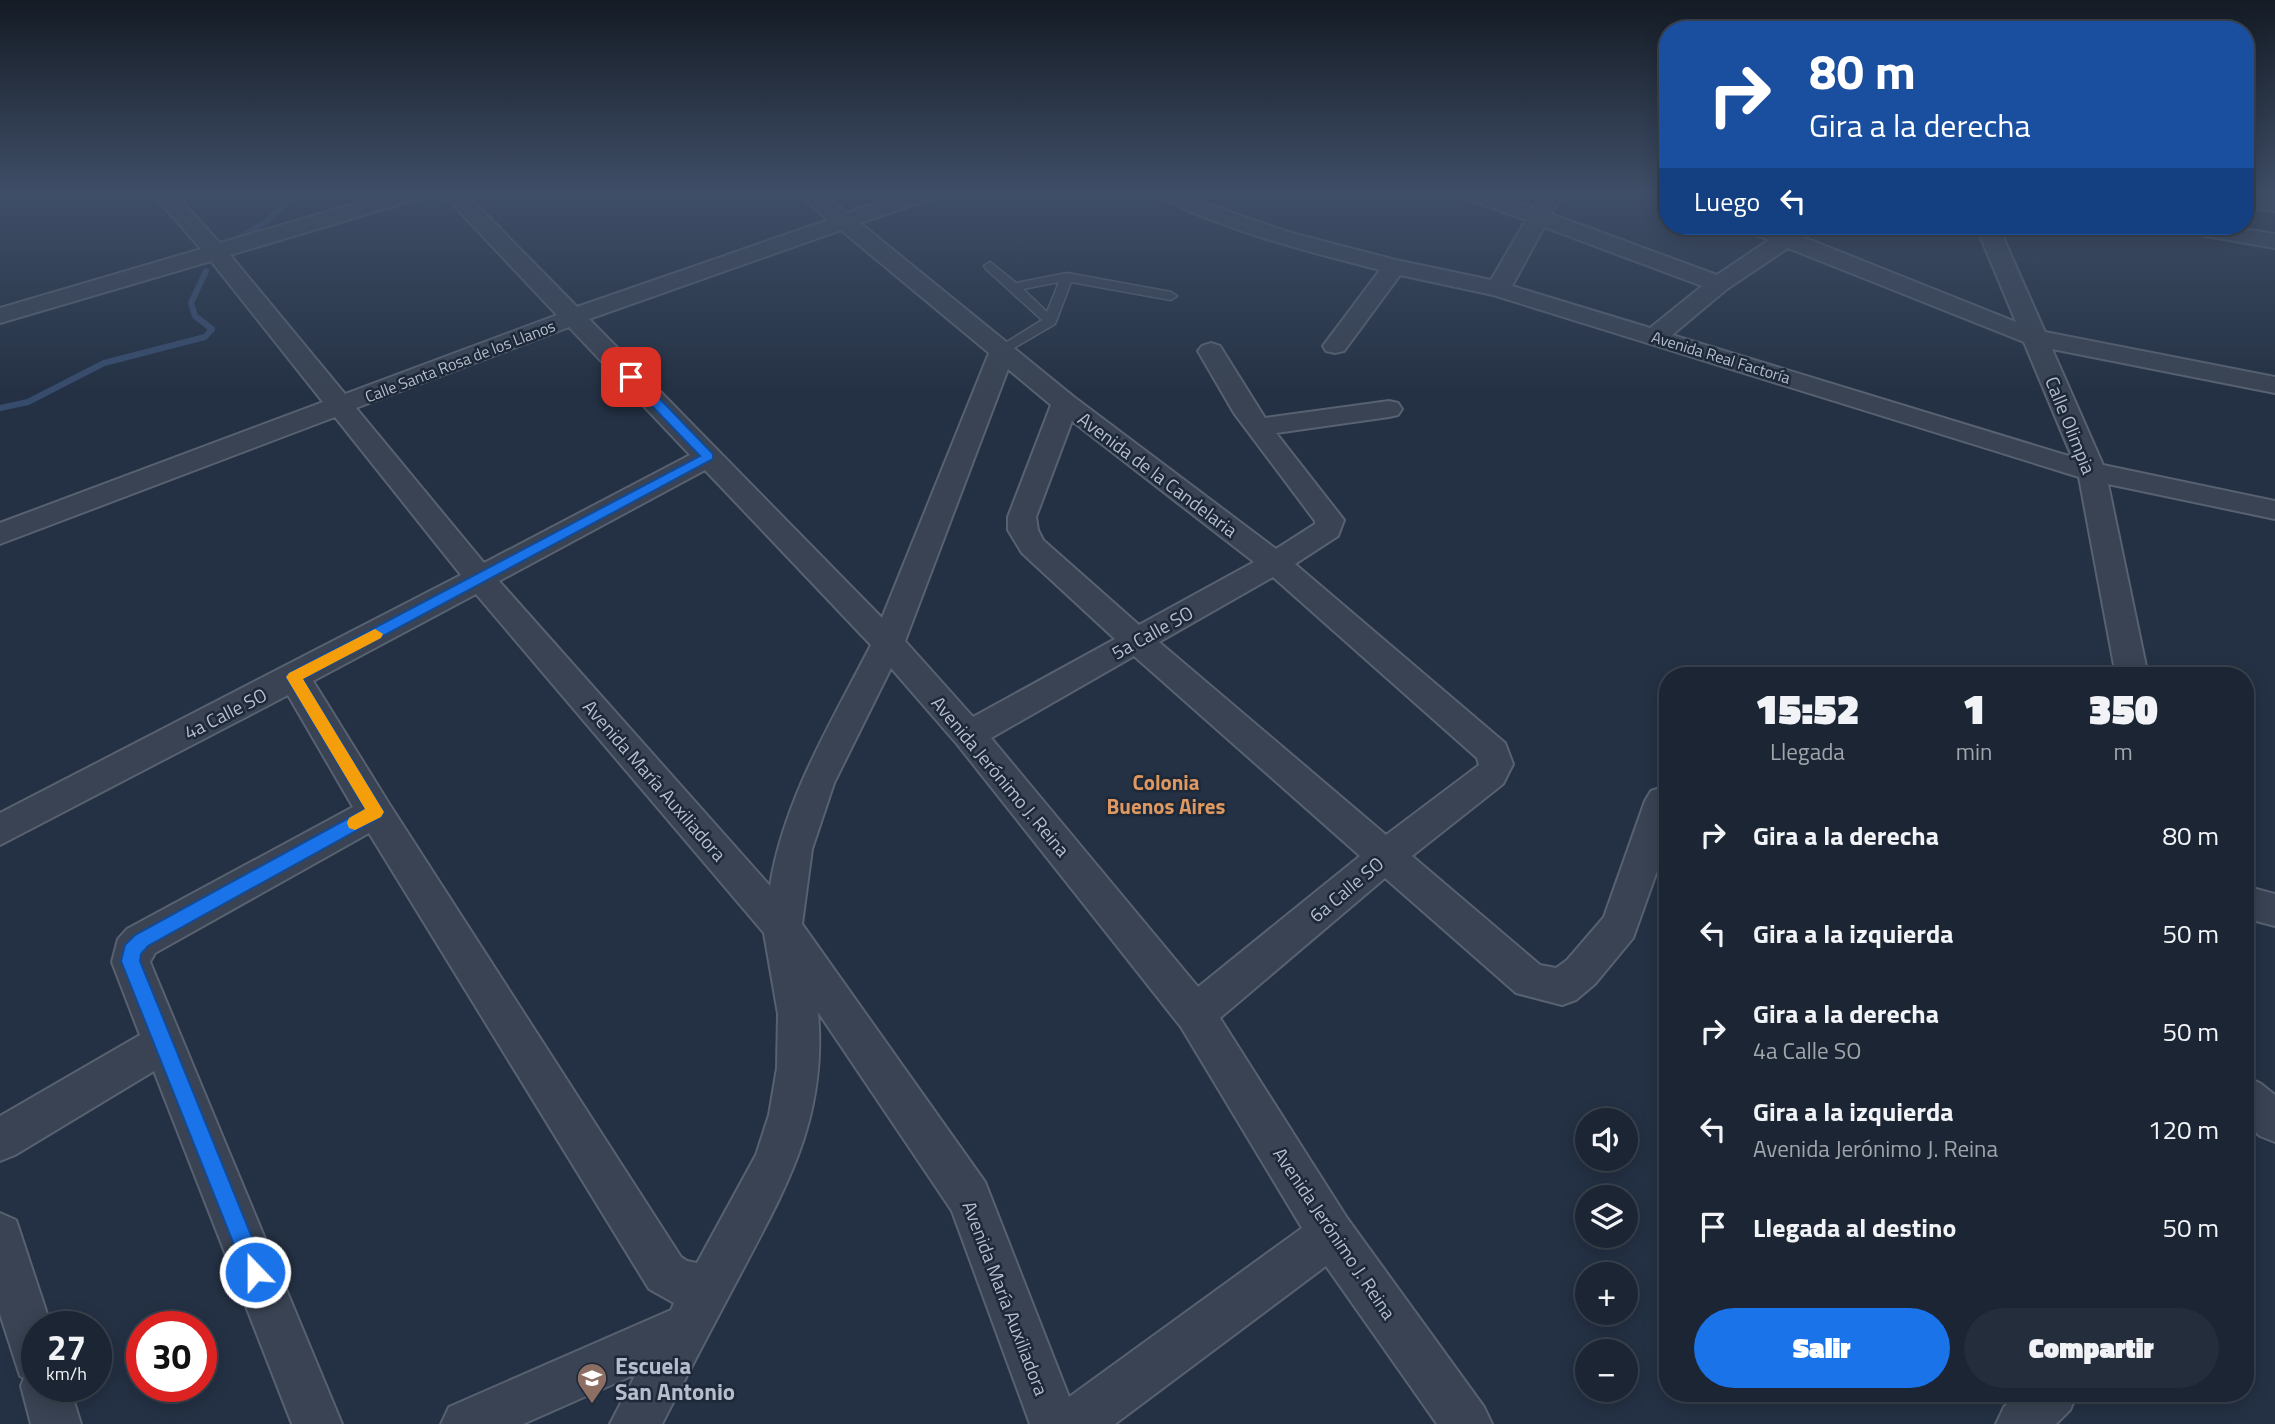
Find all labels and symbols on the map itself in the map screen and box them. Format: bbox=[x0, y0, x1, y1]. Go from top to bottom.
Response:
street label: Calle Santa Rosa de los Llanos bbox=[361, 314, 559, 408]
street label: Avenida Real Factoría bbox=[1649, 324, 1793, 390]
pin bbox=[601, 347, 661, 407]
street label: Calle Olimpia bbox=[2038, 372, 2104, 479]
street label: Avenida de la Candelaria bbox=[1072, 404, 1244, 544]
street label: 5a Calle SO bbox=[1106, 598, 1198, 666]
street label: 4a Calle SO bbox=[179, 680, 271, 746]
street label: Avenida Jerónimo J. Reina bbox=[925, 689, 1077, 863]
street label: Avenida María Auxiliadora bbox=[576, 693, 734, 868]
district label: Colonia Buenos Aires bbox=[1107, 766, 1226, 822]
street label: 6a Calle SO bbox=[1302, 849, 1390, 929]
street label: Avenida Jerónimo J. Reina bbox=[1266, 1141, 1404, 1325]
street label: Avenida María Auxiliadora bbox=[956, 1197, 1057, 1400]
position arrow bbox=[218, 1235, 292, 1309]
speed limit sign: 30 bbox=[126, 1311, 217, 1402]
place label: Escuela San Antonio bbox=[615, 1348, 735, 1409]
school or university icon: Escuela San Antonio bbox=[575, 1361, 609, 1405]

